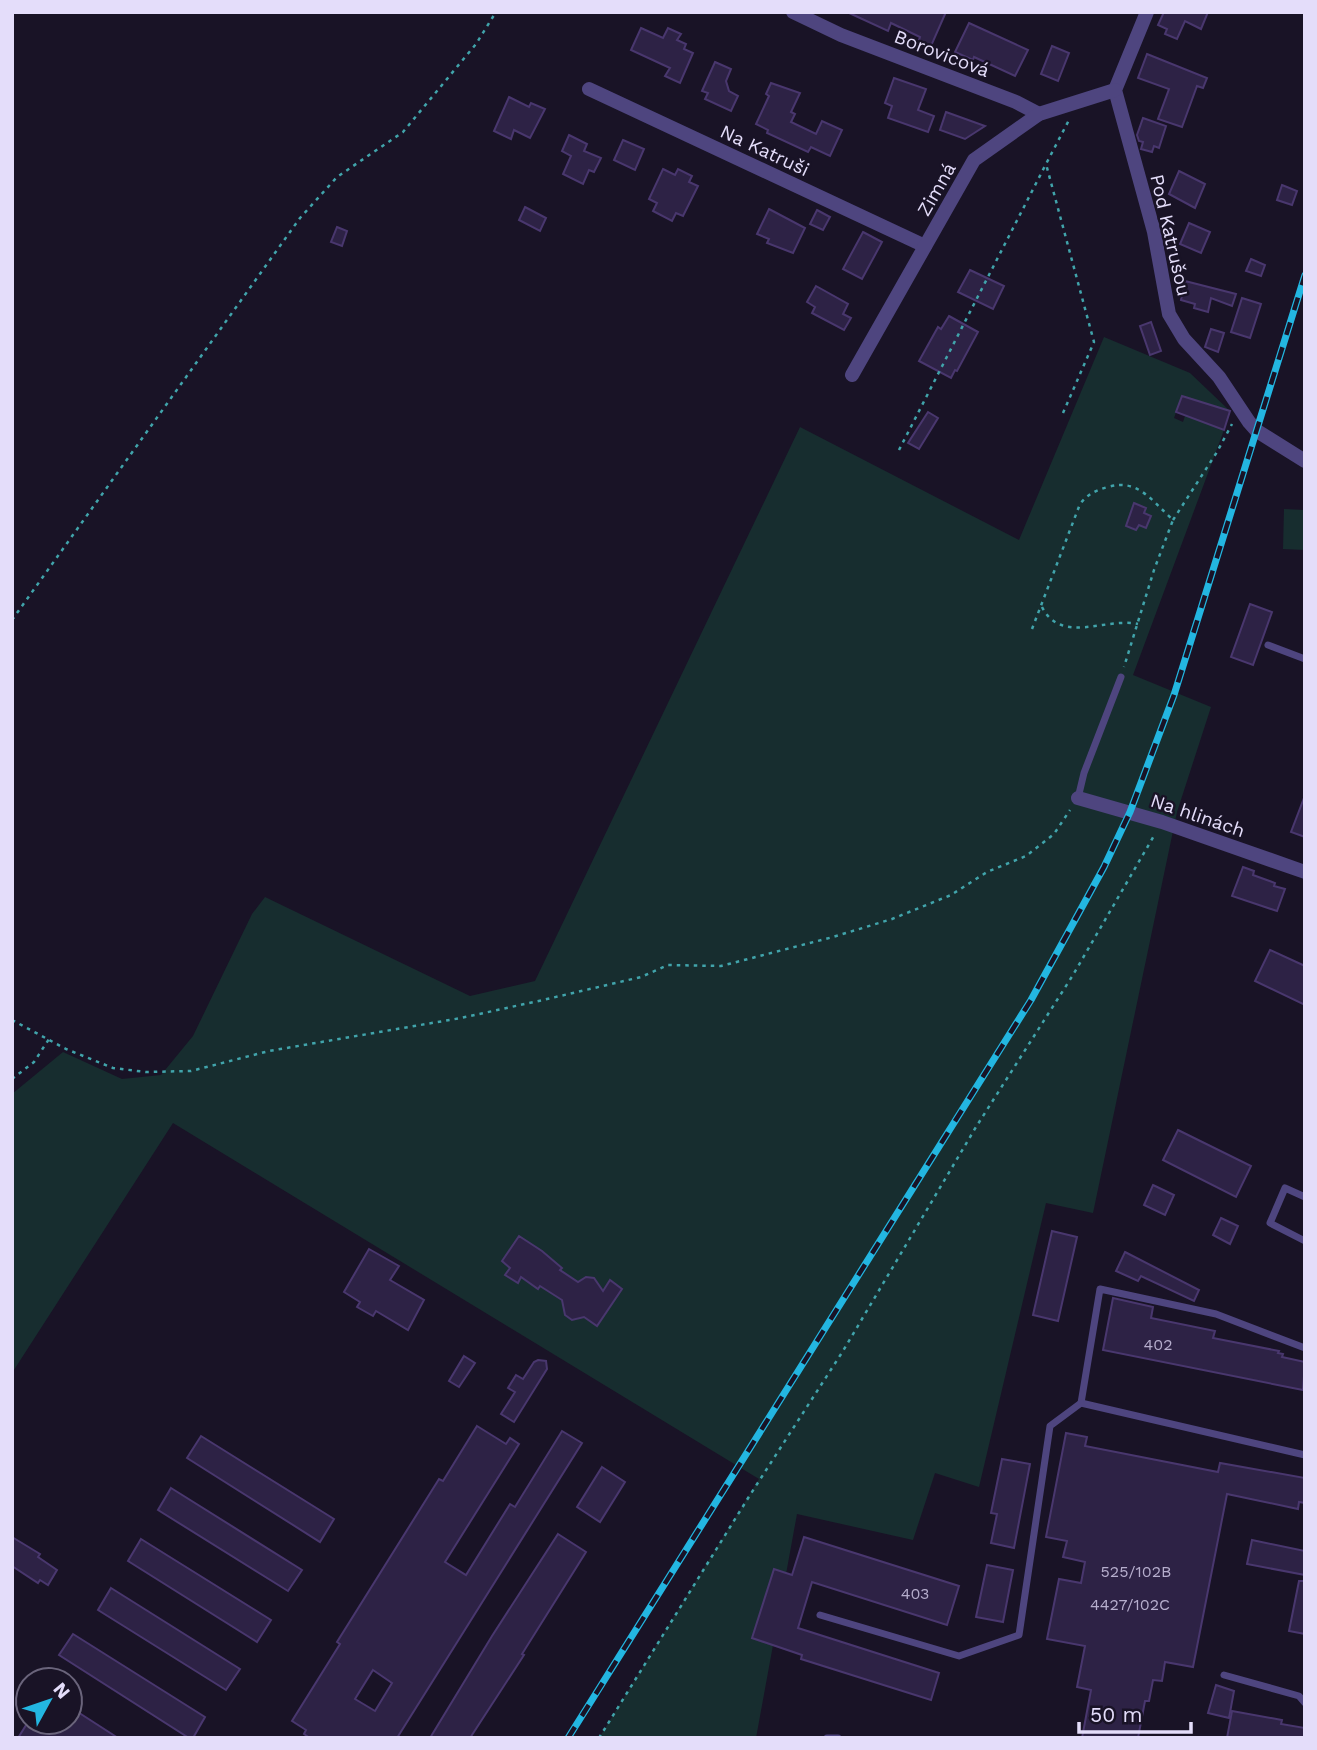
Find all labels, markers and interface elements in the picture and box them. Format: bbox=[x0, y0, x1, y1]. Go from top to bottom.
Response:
street label: Borovicová bbox=[891, 25, 993, 82]
street label: Na Katruši bbox=[717, 120, 813, 181]
street label: Zimná bbox=[912, 158, 961, 220]
street label: Pod Katrušou bbox=[1145, 172, 1196, 298]
street label: Na hlinách bbox=[1148, 789, 1248, 842]
house number: 402 bbox=[1143, 1335, 1173, 1354]
house number: 525/102B bbox=[1101, 1562, 1171, 1581]
house number: 403 bbox=[901, 1584, 929, 1603]
house number: 4427/102C bbox=[1090, 1595, 1170, 1614]
north arrow bbox=[14, 1666, 84, 1736]
text: N bbox=[48, 1678, 75, 1703]
scale bar bbox=[1079, 1690, 1191, 1734]
text: 50 m bbox=[1090, 1702, 1142, 1727]

